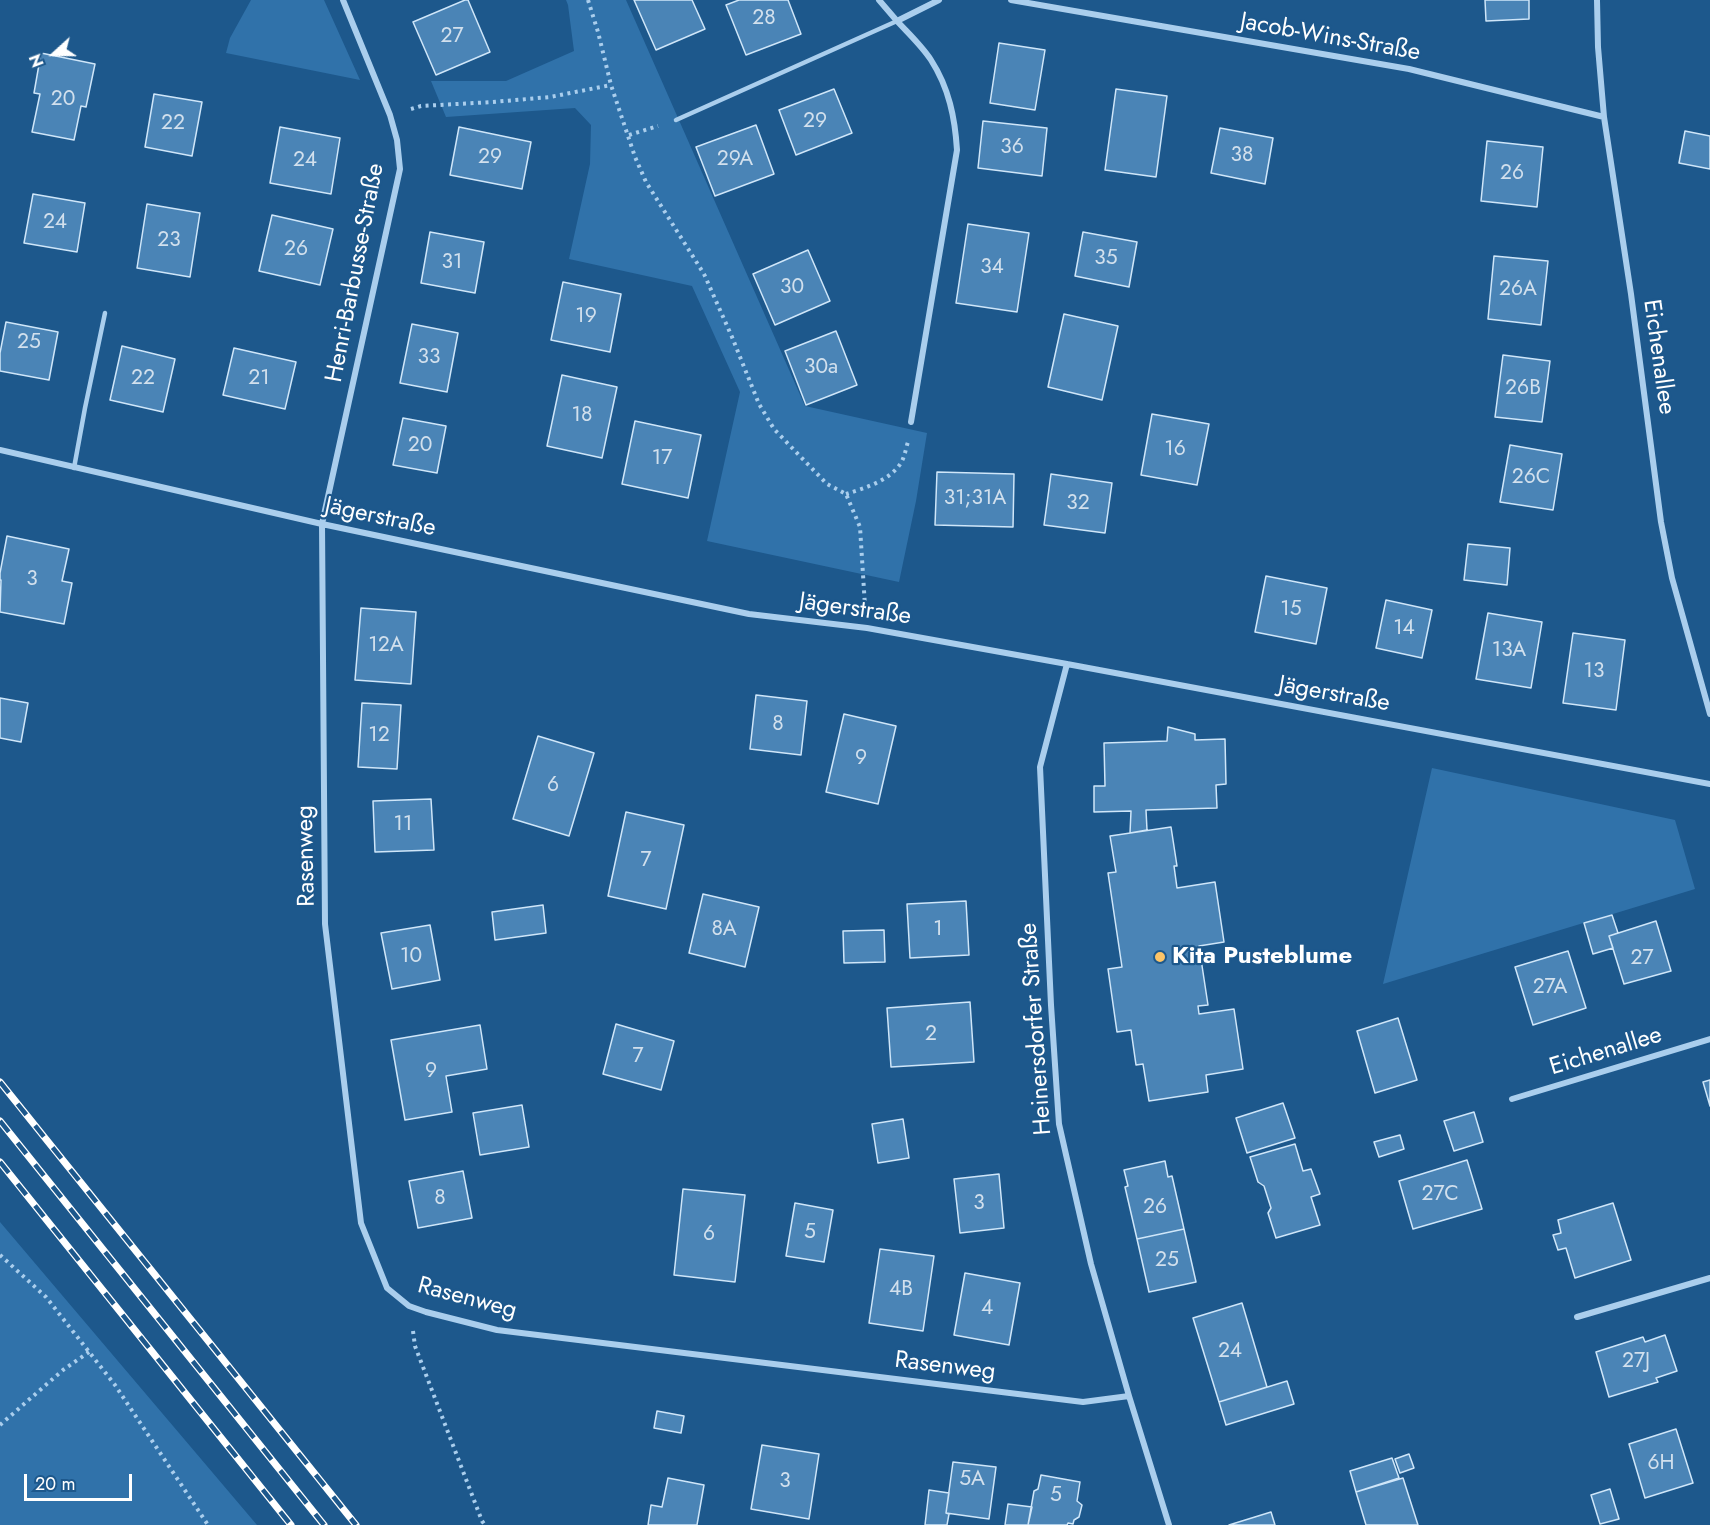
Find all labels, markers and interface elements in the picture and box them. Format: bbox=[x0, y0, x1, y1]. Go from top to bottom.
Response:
house number: 28 bbox=[752, 6, 776, 32]
street label: Jacob-Wins-Straße bbox=[1238, 8, 1422, 68]
north arrow bbox=[24, 24, 84, 84]
house number: 27 bbox=[441, 24, 463, 50]
text: N bbox=[24, 51, 50, 71]
house number: 20 bbox=[51, 87, 75, 113]
house number: 29 bbox=[803, 109, 827, 135]
house number: 22 bbox=[161, 111, 185, 137]
house number: 36 bbox=[1000, 135, 1024, 161]
house number: 38 bbox=[1231, 143, 1253, 169]
house number: 29 bbox=[478, 145, 502, 171]
house number: 29A bbox=[717, 147, 753, 173]
house number: 24 bbox=[293, 148, 317, 174]
street label: Henri-Barbusse-Straße bbox=[321, 161, 391, 385]
house number: 26 bbox=[1500, 161, 1524, 187]
house number: 24 bbox=[43, 210, 67, 236]
house number: 23 bbox=[157, 228, 181, 254]
house number: 26 bbox=[284, 237, 308, 263]
house number: 35 bbox=[1094, 246, 1118, 272]
house number: 31 bbox=[442, 250, 462, 276]
house number: 34 bbox=[980, 255, 1004, 281]
house number: 30 bbox=[780, 275, 804, 301]
house number: 26A bbox=[1499, 277, 1537, 303]
street label: Eichenallee bbox=[1636, 298, 1680, 416]
house number: 19 bbox=[575, 304, 597, 330]
house number: 25 bbox=[17, 330, 41, 356]
house number: 33 bbox=[418, 345, 440, 371]
house number: 30a bbox=[804, 355, 838, 381]
house number: 22 bbox=[131, 366, 155, 392]
house number: 21 bbox=[248, 366, 270, 392]
house number: 26B bbox=[1505, 376, 1541, 402]
house number: 18 bbox=[572, 403, 592, 429]
house number: 20 bbox=[408, 433, 432, 459]
house number: 16 bbox=[1164, 437, 1186, 463]
house number: 17 bbox=[652, 446, 672, 472]
house number: 26C bbox=[1512, 465, 1550, 491]
house number: 31;31A bbox=[944, 486, 1006, 512]
house number: 32 bbox=[1066, 491, 1090, 517]
street label: Jägerstraße bbox=[322, 492, 438, 544]
house number: 3 bbox=[26, 567, 38, 593]
street label: Jägerstraße bbox=[797, 588, 913, 632]
house number: 15 bbox=[1280, 597, 1302, 623]
house number: 14 bbox=[1393, 616, 1415, 642]
house number: 12A bbox=[368, 633, 404, 659]
house number: 13A bbox=[1492, 638, 1526, 664]
house number: 13 bbox=[1584, 659, 1604, 685]
street label: Jägerstraße bbox=[1276, 671, 1392, 719]
house number: 8 bbox=[772, 712, 784, 738]
house number: 12 bbox=[368, 723, 390, 749]
house number: 9 bbox=[855, 746, 867, 772]
house number: 6 bbox=[547, 773, 559, 799]
street label: Rasenweg bbox=[292, 805, 322, 907]
house number: 11 bbox=[394, 812, 412, 838]
house number: 7 bbox=[640, 848, 652, 874]
house number: 8A bbox=[711, 917, 737, 943]
house number: 1 bbox=[933, 917, 943, 943]
street label: Heinersdorfer Straße bbox=[1015, 922, 1059, 1136]
place label: Kita Pusteblume bbox=[1172, 943, 1352, 971]
house number: 10 bbox=[400, 944, 422, 970]
house number: 27 bbox=[1631, 946, 1653, 972]
marker: Kita Pusteblume bbox=[1153, 950, 1167, 964]
house number: 27A bbox=[1533, 975, 1567, 1001]
street label: Eichenallee bbox=[1546, 1021, 1666, 1083]
house number: 2 bbox=[925, 1022, 937, 1048]
house number: 7 bbox=[632, 1044, 644, 1070]
house number: 9 bbox=[425, 1059, 437, 1085]
house number: 27C bbox=[1421, 1182, 1459, 1208]
house number: 8 bbox=[434, 1186, 446, 1212]
house number: 3 bbox=[973, 1191, 985, 1217]
house number: 26 bbox=[1143, 1195, 1167, 1221]
house number: 5 bbox=[804, 1220, 816, 1246]
house number: 6 bbox=[703, 1222, 715, 1248]
house number: 25 bbox=[1155, 1248, 1179, 1274]
street label: Rasenweg bbox=[414, 1272, 520, 1326]
house number: 4B bbox=[889, 1277, 913, 1303]
house number: 4 bbox=[981, 1296, 993, 1322]
house number: 24 bbox=[1218, 1339, 1242, 1365]
street label: Rasenweg bbox=[893, 1347, 997, 1387]
house number: 27J bbox=[1622, 1349, 1650, 1375]
house number: 6H bbox=[1647, 1451, 1675, 1477]
scale bar bbox=[27, 1462, 135, 1500]
house number: 5A bbox=[959, 1467, 985, 1493]
house number: 3 bbox=[779, 1469, 791, 1495]
text: 20 m bbox=[35, 1471, 75, 1497]
house number: 5 bbox=[1050, 1483, 1062, 1509]

